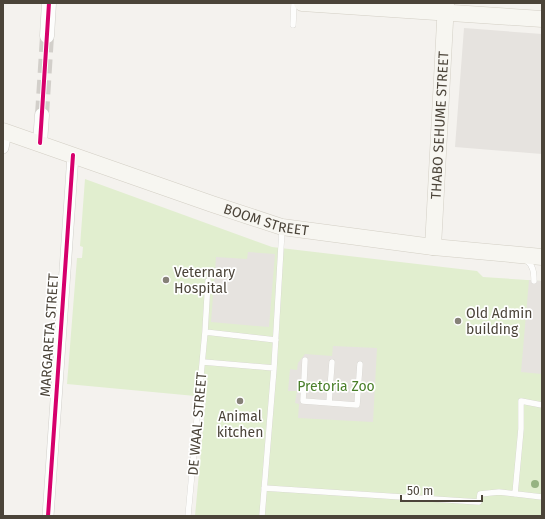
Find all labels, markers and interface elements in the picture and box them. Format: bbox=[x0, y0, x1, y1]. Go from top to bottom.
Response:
street label: THABO SEHUME STREET bbox=[428, 50, 452, 200]
street label: BOOM STREET bbox=[221, 200, 310, 240]
place label: Veternary Hospital bbox=[174, 264, 235, 297]
street label: MARGARETA STREET bbox=[37, 272, 62, 397]
marker: Veternary Hospital bbox=[161, 275, 171, 285]
place label: Old Admin building bbox=[466, 305, 532, 338]
marker: Old Admin building bbox=[453, 316, 463, 326]
street label: DE WAAL STREET bbox=[185, 371, 211, 476]
park label: Pretoria Zoo bbox=[297, 378, 375, 395]
marker: Animal kitchen bbox=[235, 396, 245, 406]
place label: Animal kitchen bbox=[217, 408, 263, 441]
scale bar bbox=[401, 477, 482, 503]
text: 50 m bbox=[407, 484, 433, 498]

